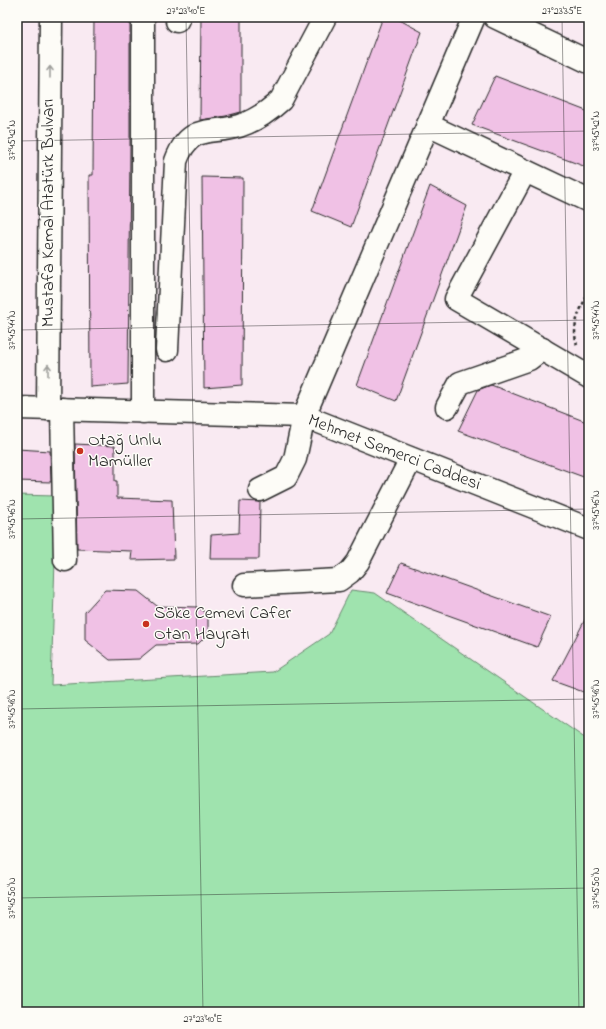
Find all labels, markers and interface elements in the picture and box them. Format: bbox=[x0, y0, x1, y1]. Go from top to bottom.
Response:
text: 27°23'40"E bbox=[167, 4, 205, 19]
text: 27°23'35"E bbox=[542, 4, 582, 19]
one-way arrow bbox=[46, 66, 54, 79]
street label: Mustafa Kemal Atatürk Bulvarı bbox=[36, 99, 62, 327]
text: 37°45'42"N bbox=[589, 111, 604, 151]
text: 37°45'42"N bbox=[5, 120, 20, 160]
text: 37°45'44"N bbox=[589, 300, 604, 340]
text: 37°45'44"N bbox=[5, 310, 20, 350]
one-way arrow bbox=[44, 364, 52, 377]
street label: Mehmet Semerci Caddesi bbox=[304, 408, 484, 498]
place label: Otağ Unlu Mamüller bbox=[88, 428, 162, 475]
marker: Otağ Unlu Mamüller bbox=[75, 446, 85, 456]
text: 37°45'46"N bbox=[589, 490, 604, 530]
text: 37°45'46"N bbox=[5, 499, 20, 539]
place label: Söke Cemevi Cafer Otan Hayratı bbox=[154, 601, 292, 648]
marker: Söke Cemevi Cafer Otan Hayratı bbox=[141, 619, 151, 629]
text: 37°45'48"N bbox=[589, 679, 604, 718]
text: 37°45'48"N bbox=[5, 689, 20, 728]
text: 37°45'50"N bbox=[589, 867, 604, 908]
text: 37°45'50"N bbox=[5, 877, 20, 918]
text: 27°23'40"E bbox=[184, 1012, 222, 1027]

